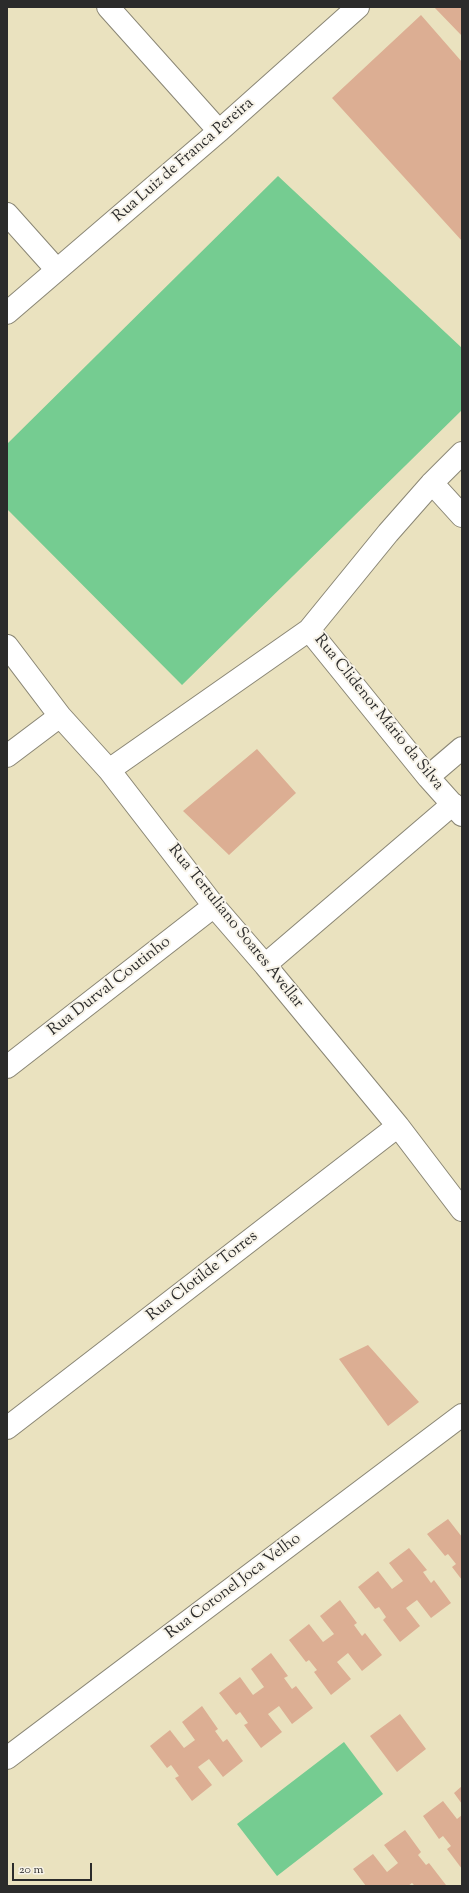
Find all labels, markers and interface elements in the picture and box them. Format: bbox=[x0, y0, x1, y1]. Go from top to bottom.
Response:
street label: Rua Luiz de Franca Pereira bbox=[110, 95, 258, 227]
street label: Rua Clidenor Mário da Silva bbox=[309, 631, 447, 795]
street label: Rua Tertuliano Soares Avellar bbox=[163, 841, 307, 1013]
street label: Rua Durval Coutinho bbox=[45, 933, 175, 1041]
street label: Rua Clotilde Torres bbox=[144, 1228, 262, 1326]
street label: Rua Coronel Joca Velho bbox=[163, 1530, 305, 1644]
scale bar bbox=[14, 1855, 94, 1881]
text: 20 m bbox=[19, 1861, 43, 1879]

